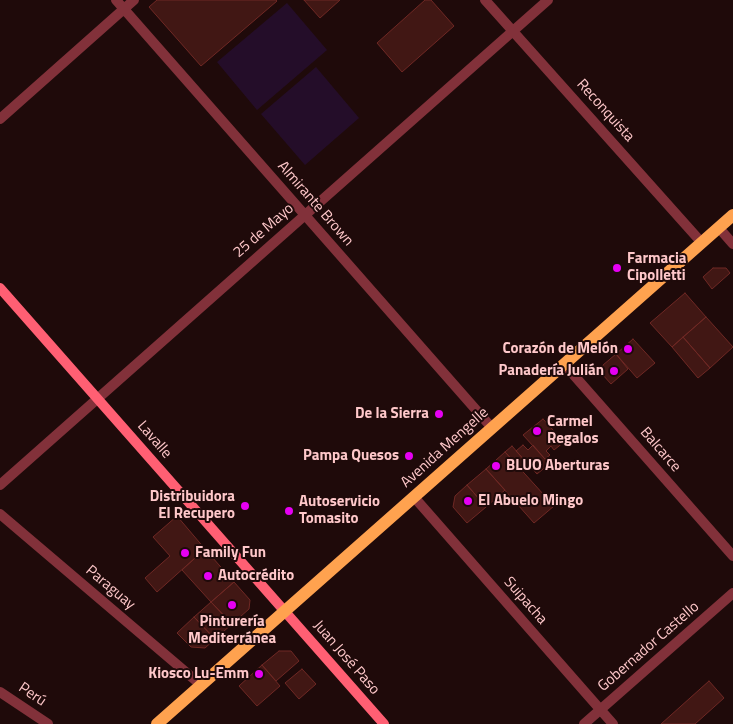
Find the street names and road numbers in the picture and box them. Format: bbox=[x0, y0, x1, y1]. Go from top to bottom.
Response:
street label: Reconquista bbox=[572, 76, 638, 146]
street label: Almirante Brown bbox=[273, 158, 357, 250]
street label: 25 de Mayo bbox=[230, 200, 298, 262]
street label: Avenida Mengelle bbox=[398, 404, 492, 492]
street label: Lavalle bbox=[133, 418, 175, 462]
street label: Balcarce bbox=[636, 424, 684, 476]
street label: Paraguay bbox=[81, 562, 139, 614]
street label: Suipacha bbox=[500, 574, 550, 628]
street label: Gobernador Castello bbox=[595, 598, 703, 696]
street label: Juan José Paso bbox=[309, 617, 383, 699]
street label: Perú bbox=[15, 679, 49, 711]

